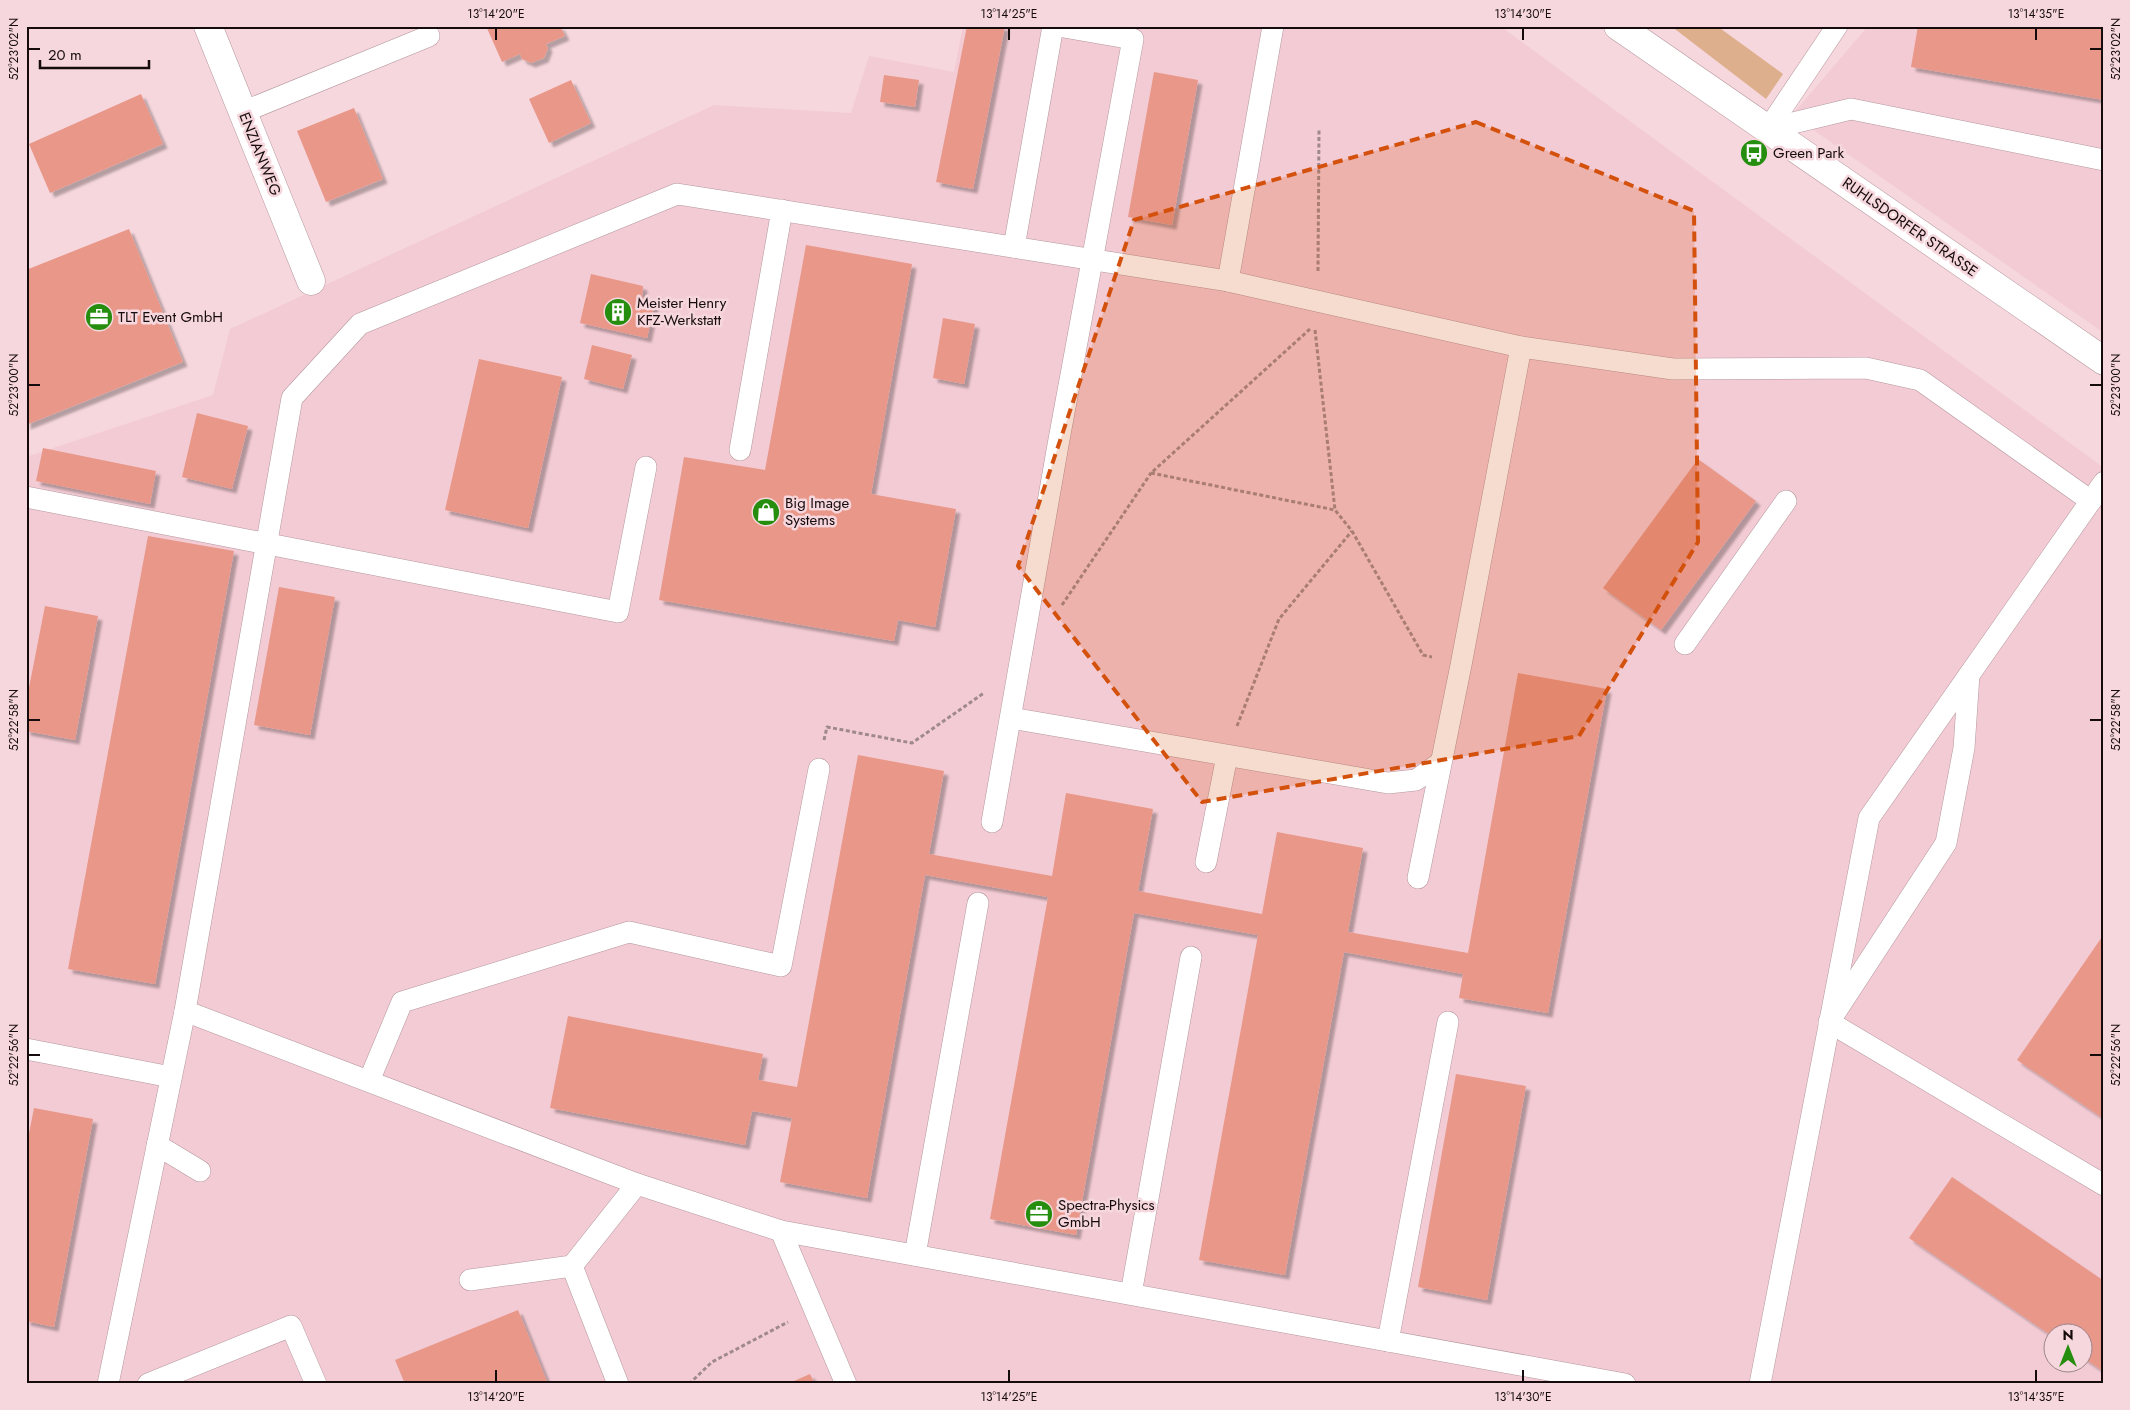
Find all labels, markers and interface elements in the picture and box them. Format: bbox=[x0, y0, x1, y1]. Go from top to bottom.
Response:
text: 13°14'20"E bbox=[467, 5, 525, 23]
text: 13°14'25"E bbox=[981, 5, 1037, 23]
text: 13°14'30"E bbox=[1494, 5, 1552, 23]
text: 13°14'35"E bbox=[2008, 5, 2064, 23]
text: 52°23'02"N bbox=[5, 18, 23, 80]
text: 52°23'02"N bbox=[2107, 18, 2125, 80]
scale bar bbox=[40, 38, 149, 70]
text: 20 m bbox=[48, 44, 82, 66]
street label: ENZIANWEG bbox=[233, 109, 287, 199]
bus stop icon: Green Park bbox=[1739, 138, 1769, 168]
place label: Green Park bbox=[1773, 142, 1845, 164]
street label: RUHLSDORFER STRASSE bbox=[1838, 172, 1982, 282]
place label: Meister Henry KFZ-Werkstatt bbox=[637, 292, 727, 331]
building icon: Meister Henry KFZ-Werkstatt bbox=[603, 297, 633, 327]
office icon: TLT Event GmbH bbox=[84, 302, 114, 332]
place label: TLT Event GmbH bbox=[118, 306, 223, 328]
text: 52°23'00"N bbox=[5, 353, 23, 417]
text: 52°23'00"N bbox=[2107, 353, 2125, 417]
place label: Big Image Systems bbox=[785, 492, 849, 531]
shop icon: Big Image Systems bbox=[751, 497, 781, 527]
text: 52°22'58"N bbox=[5, 689, 23, 751]
text: 52°22'58"N bbox=[2107, 689, 2125, 751]
text: 52°22'56"N bbox=[5, 1024, 23, 1086]
text: 52°22'56"N bbox=[2107, 1024, 2125, 1086]
place label: Spectra-Physics GmbH bbox=[1058, 1194, 1155, 1233]
office icon: Spectra-Physics GmbH bbox=[1024, 1199, 1054, 1229]
north arrow bbox=[2042, 1322, 2092, 1372]
text: N bbox=[2062, 1325, 2074, 1345]
text: 13°14'20"E bbox=[467, 1388, 525, 1406]
text: 13°14'25"E bbox=[981, 1388, 1037, 1406]
text: 13°14'30"E bbox=[1494, 1388, 1552, 1406]
text: 13°14'35"E bbox=[2008, 1388, 2064, 1406]

